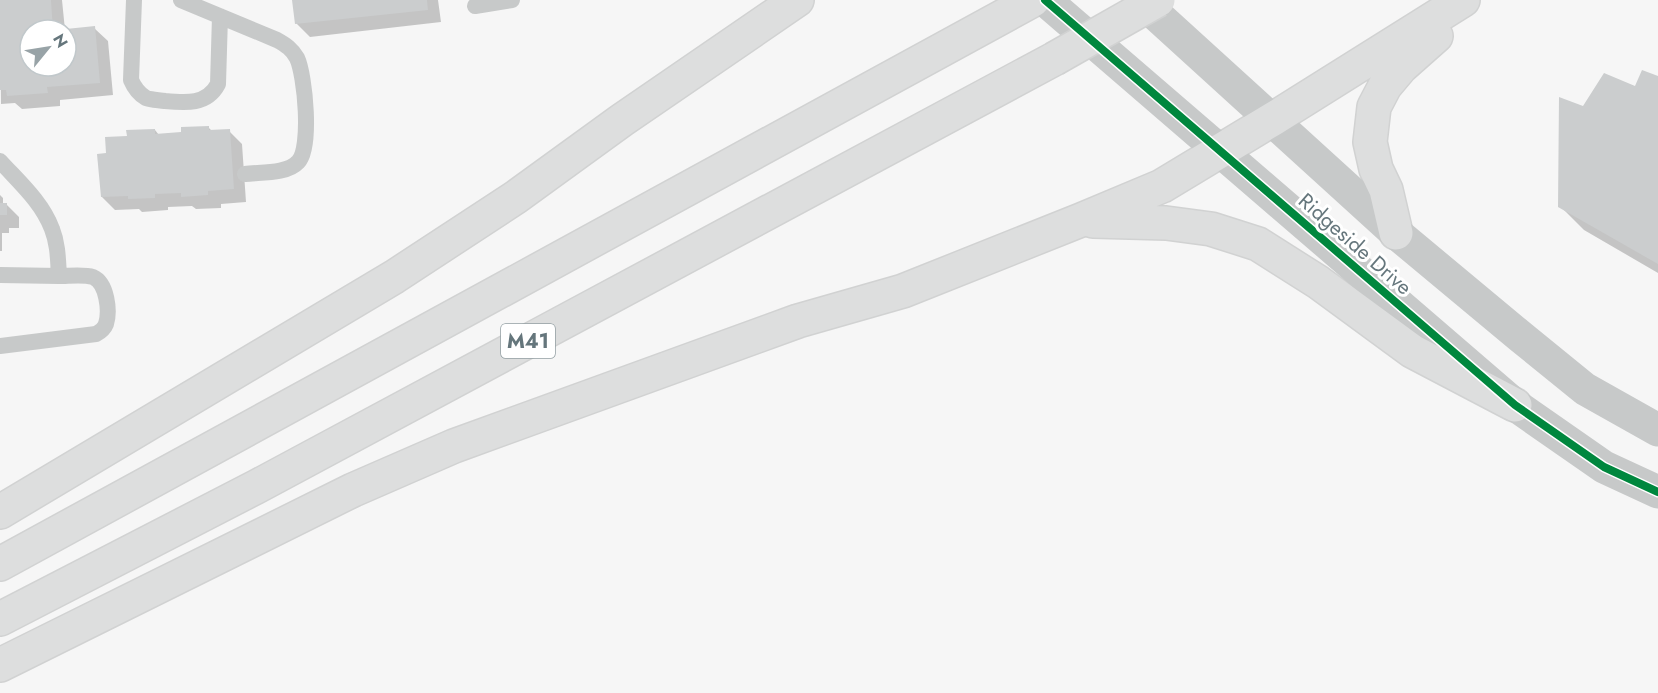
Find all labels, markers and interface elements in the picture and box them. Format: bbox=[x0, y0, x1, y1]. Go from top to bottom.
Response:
north arrow bbox=[18, 18, 78, 78]
text: N bbox=[47, 29, 74, 52]
street label: Ridgeside Drive bbox=[1292, 186, 1418, 302]
road number: M41 bbox=[501, 324, 555, 358]

